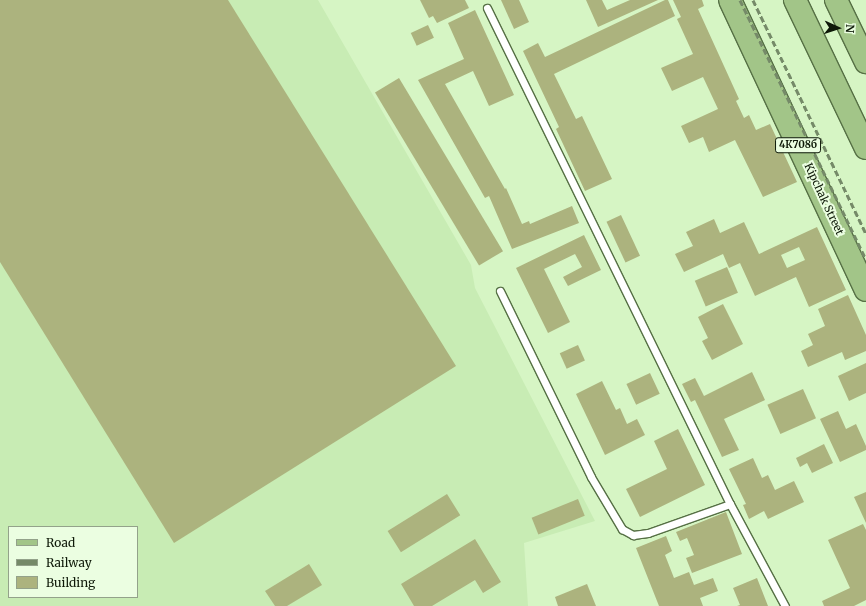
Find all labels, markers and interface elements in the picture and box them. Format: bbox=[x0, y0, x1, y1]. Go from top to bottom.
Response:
north arrow bbox=[818, 8, 858, 48]
text: N bbox=[843, 24, 857, 33]
road number: 4К708б bbox=[775, 137, 821, 153]
street label: Kipchak Street bbox=[802, 161, 846, 237]
legend bbox=[8, 526, 138, 598]
text: Road bbox=[46, 535, 75, 550]
text: Railway bbox=[46, 555, 92, 570]
text: Building bbox=[46, 575, 95, 590]

